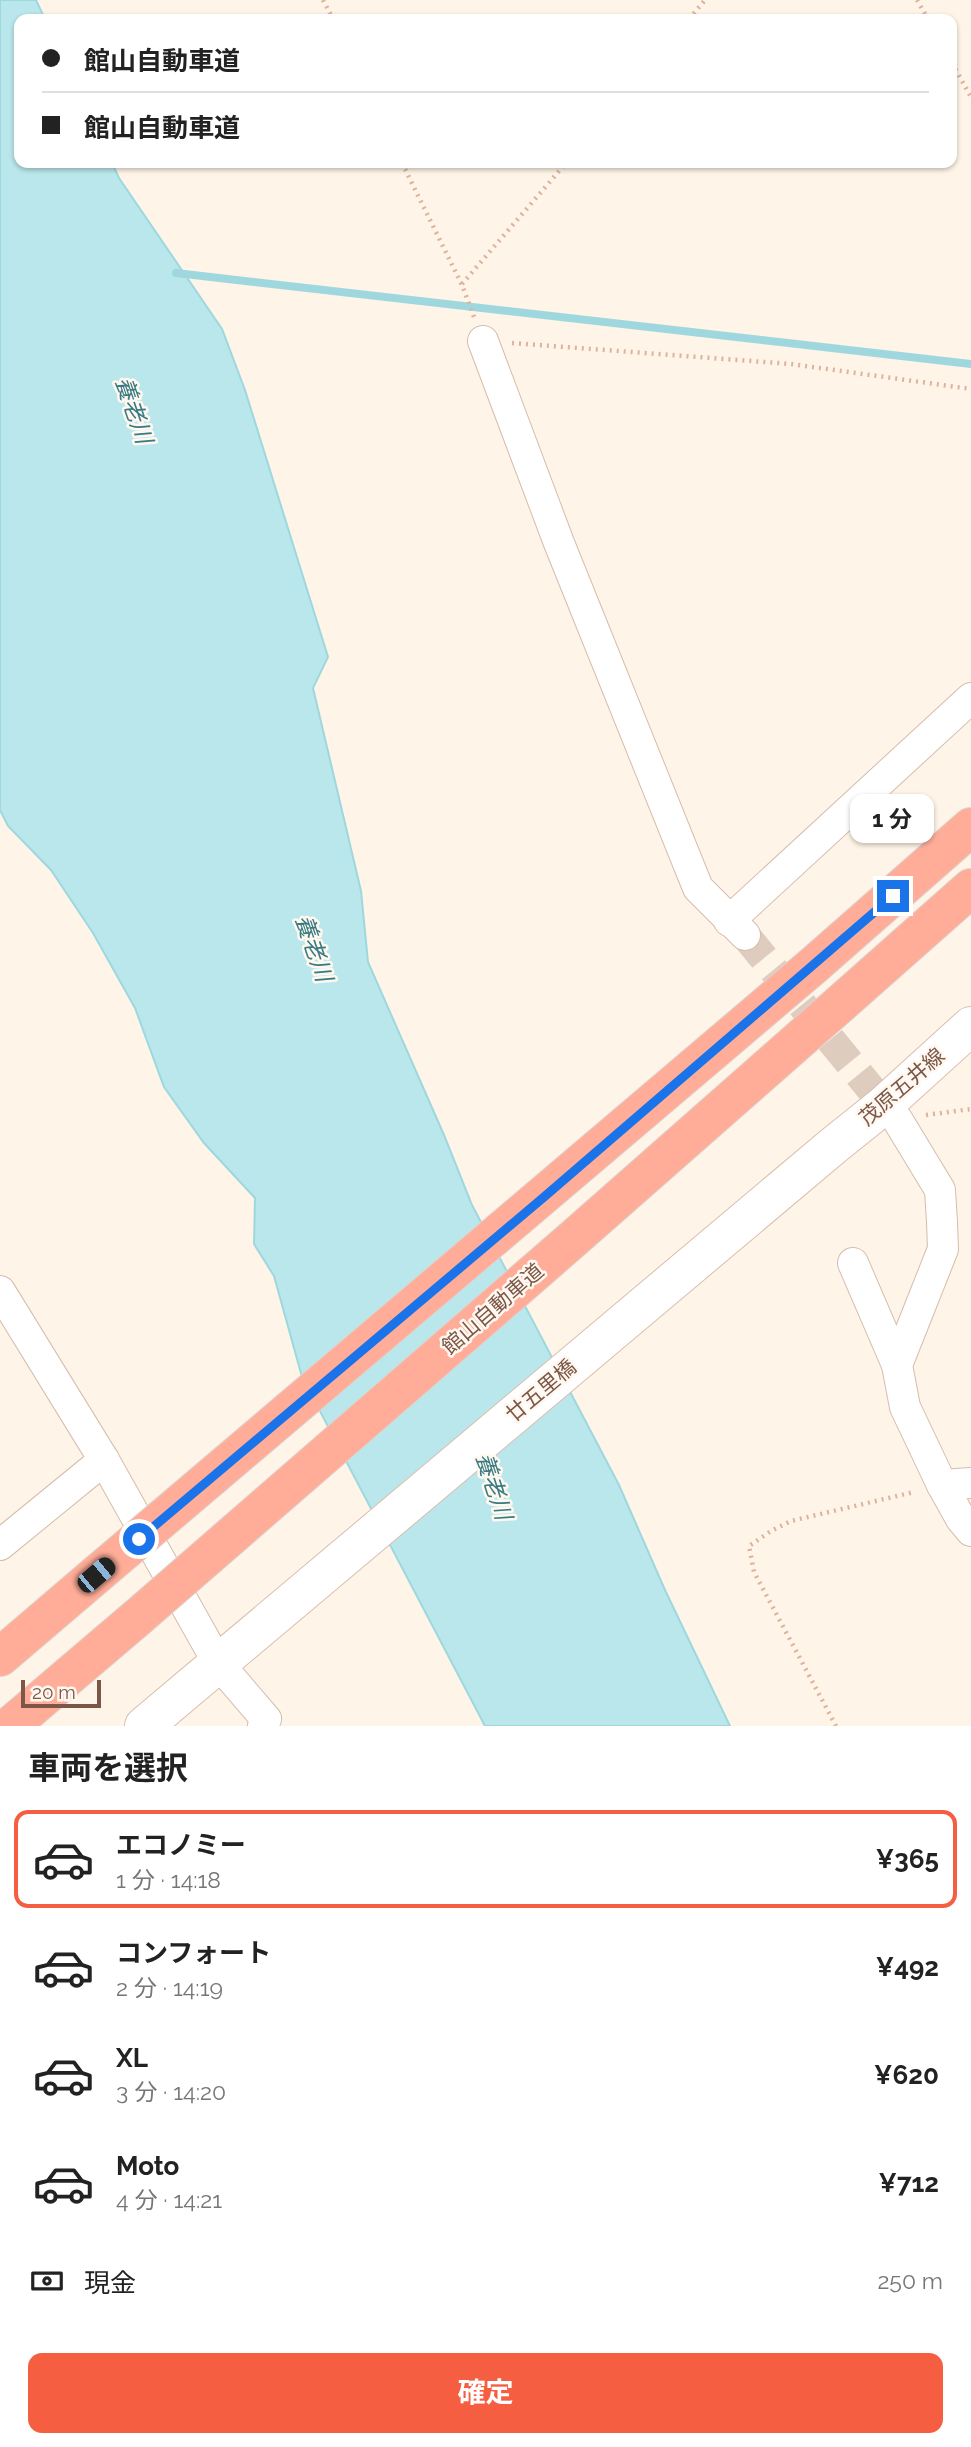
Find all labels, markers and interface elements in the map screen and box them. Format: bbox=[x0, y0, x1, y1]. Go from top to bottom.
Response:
text: 館山自動車道 bbox=[84, 46, 240, 76]
text: 館山自動車道 bbox=[84, 113, 240, 143]
water label: 養老川 bbox=[110, 373, 159, 450]
callout: 1 分 bbox=[851, 794, 935, 844]
text: 1 分 bbox=[872, 805, 912, 832]
route end bbox=[877, 880, 909, 912]
water label: 養老川 bbox=[290, 911, 339, 988]
street label: 茂原五井線 bbox=[854, 1043, 949, 1130]
street label: 館山自動車道 bbox=[437, 1258, 548, 1359]
street label: 廿五里橋 bbox=[500, 1354, 581, 1427]
water label: 養老川 bbox=[471, 1449, 519, 1526]
route start bbox=[123, 1523, 155, 1555]
car bbox=[74, 1553, 119, 1597]
scale bar bbox=[21, 1677, 102, 1709]
text: 20 m bbox=[32, 1681, 76, 1703]
text: 車両を選択 bbox=[28, 1749, 188, 1786]
icon: car bbox=[32, 1828, 95, 1891]
text: エコノミー bbox=[116, 1830, 246, 1860]
text: ¥365 bbox=[876, 1844, 939, 1874]
text: 1 分 · 14:18 bbox=[116, 1866, 221, 1893]
icon: car bbox=[32, 1936, 95, 1999]
text: コンフォート bbox=[116, 1938, 271, 1968]
text: ¥492 bbox=[876, 1952, 939, 1982]
text: 2 分 · 14:19 bbox=[116, 1974, 223, 2001]
text: XL bbox=[116, 2043, 148, 2073]
icon: car bbox=[32, 2044, 95, 2107]
text: ¥620 bbox=[874, 2060, 939, 2090]
text: 3 分 · 14:20 bbox=[116, 2078, 226, 2105]
text: Moto bbox=[116, 2151, 179, 2181]
icon: car bbox=[32, 2152, 95, 2215]
text: ¥712 bbox=[878, 2168, 939, 2198]
text: 4 分 · 14:21 bbox=[116, 2186, 222, 2213]
icon: cash bbox=[28, 2262, 66, 2300]
text: 250 m bbox=[877, 2267, 943, 2294]
text: 現金 bbox=[84, 2268, 136, 2298]
button: 確定 bbox=[28, 2353, 943, 2433]

